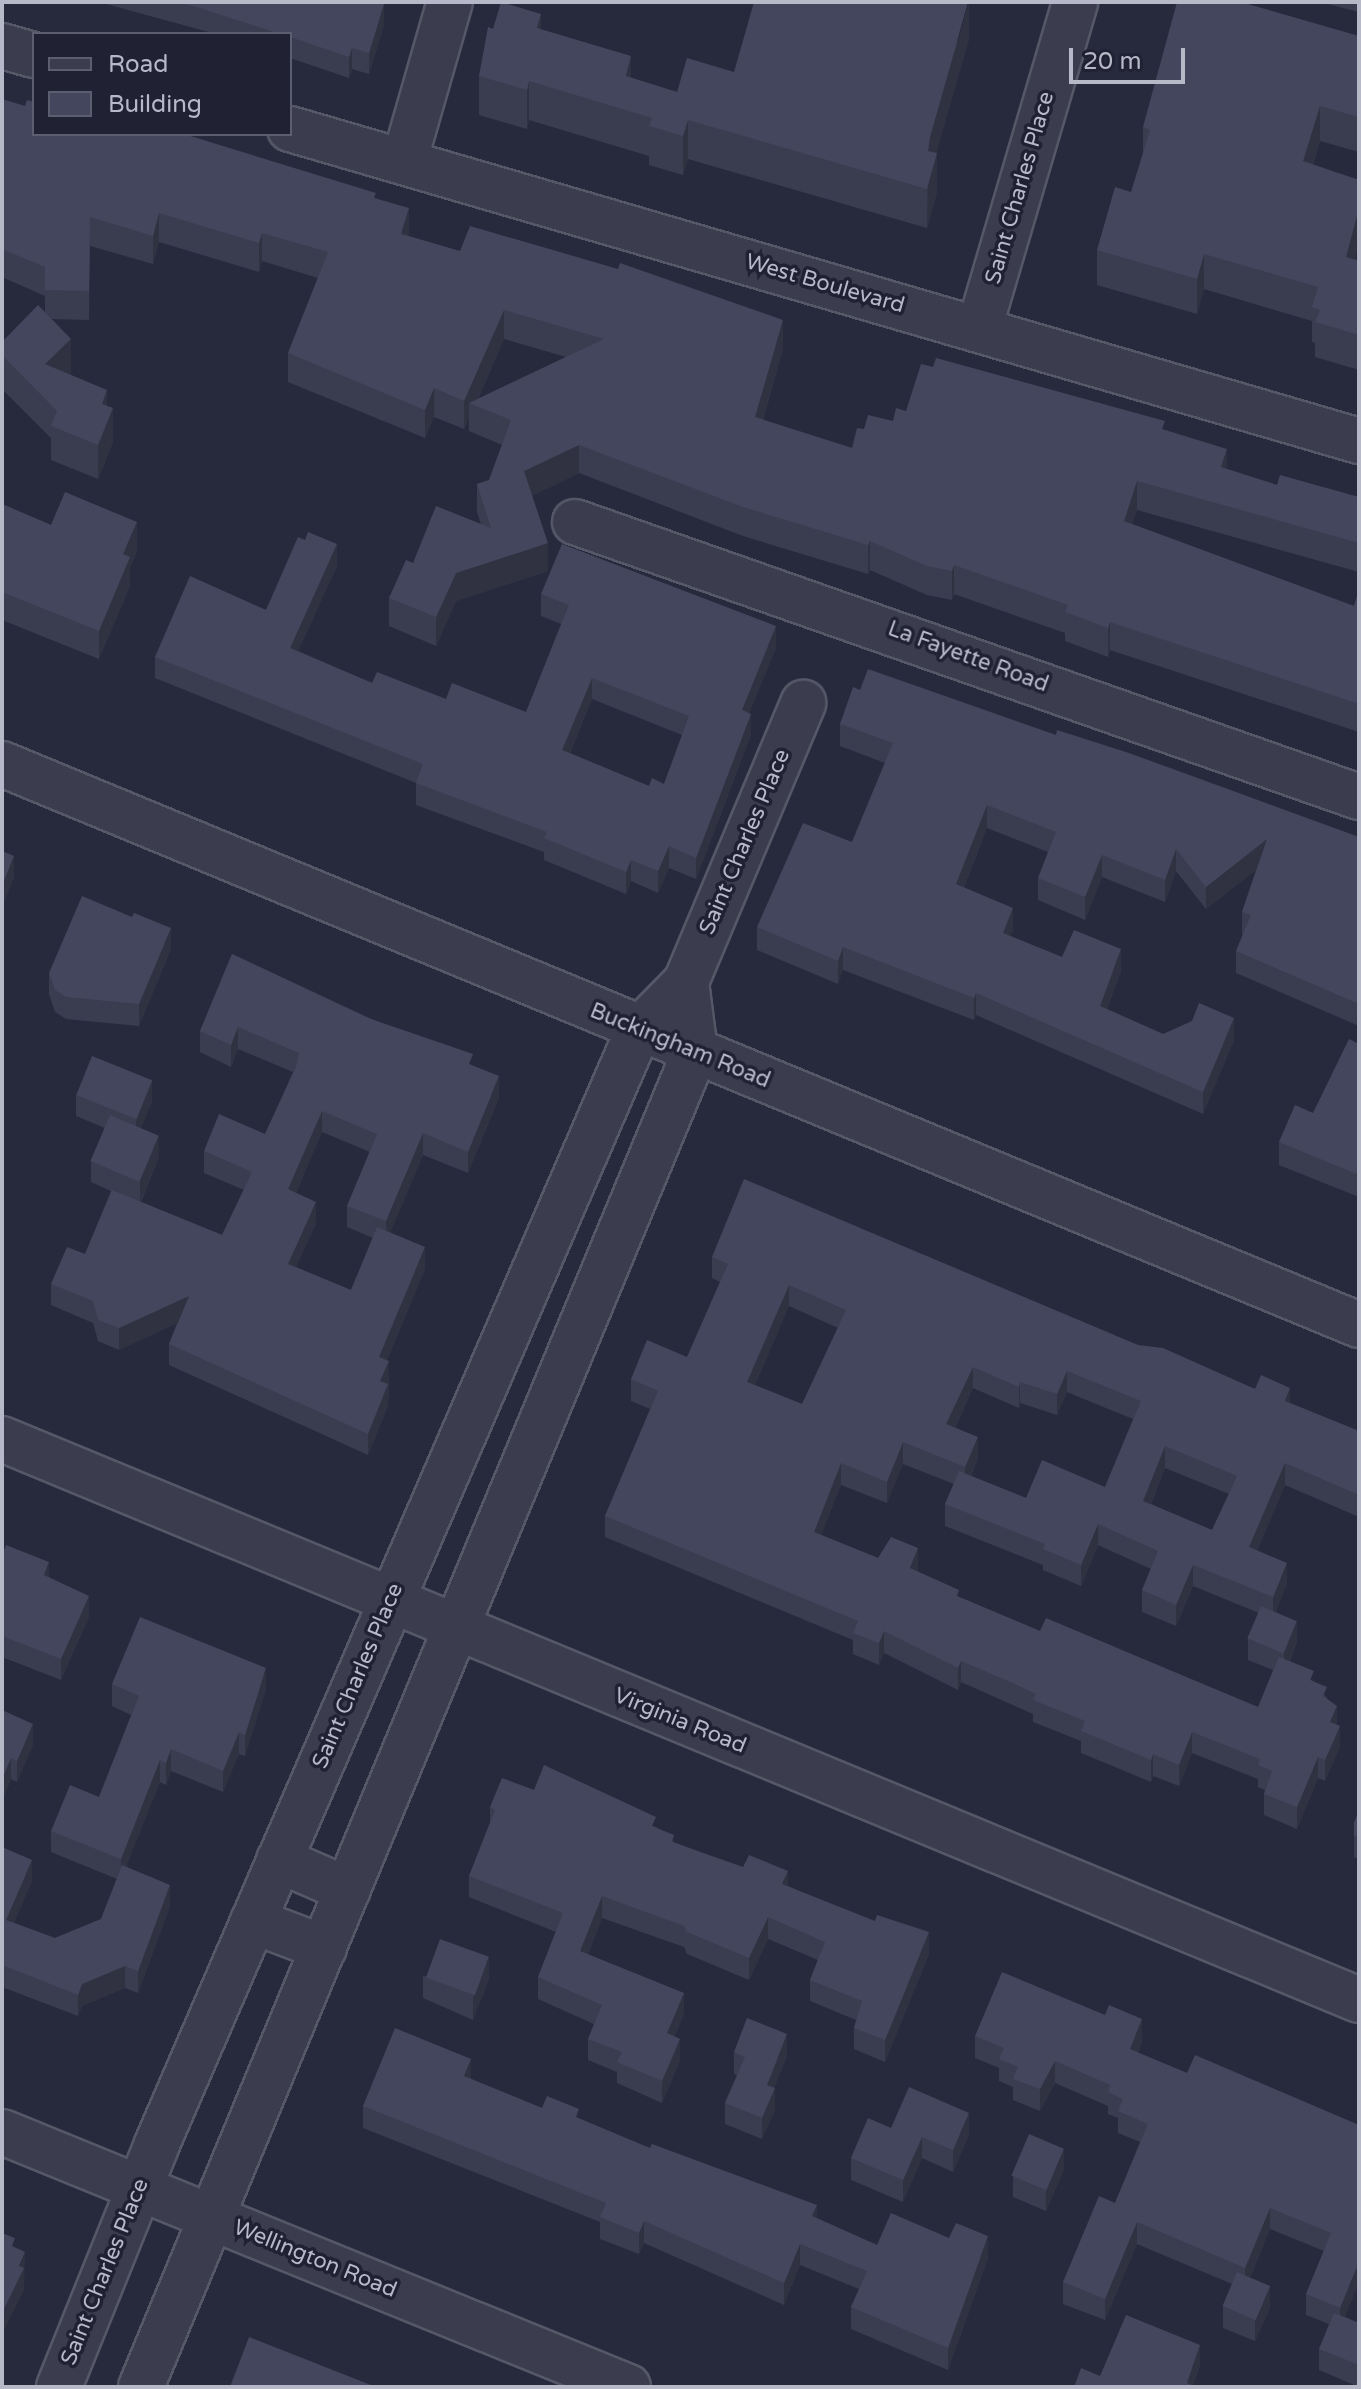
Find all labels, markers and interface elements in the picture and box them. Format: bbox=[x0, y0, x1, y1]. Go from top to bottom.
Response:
legend bbox=[32, 32, 292, 136]
scale bar bbox=[1073, 32, 1189, 82]
text: 20 m bbox=[1083, 47, 1141, 76]
text: Road bbox=[108, 50, 168, 79]
street label: Saint Charles Place bbox=[980, 89, 1060, 287]
text: Building bbox=[108, 90, 202, 119]
street label: West Boulevard bbox=[743, 249, 907, 319]
street label: La Fayette Road bbox=[884, 616, 1052, 698]
street label: Saint Charles Place bbox=[694, 745, 796, 939]
street label: Buckingham Road bbox=[586, 998, 774, 1094]
street label: Saint Charles Place bbox=[307, 1579, 409, 1773]
street label: Virginia Road bbox=[610, 1682, 750, 1760]
street label: Saint Charles Place bbox=[56, 2175, 154, 2369]
street label: Wellington Road bbox=[230, 2214, 400, 2304]

